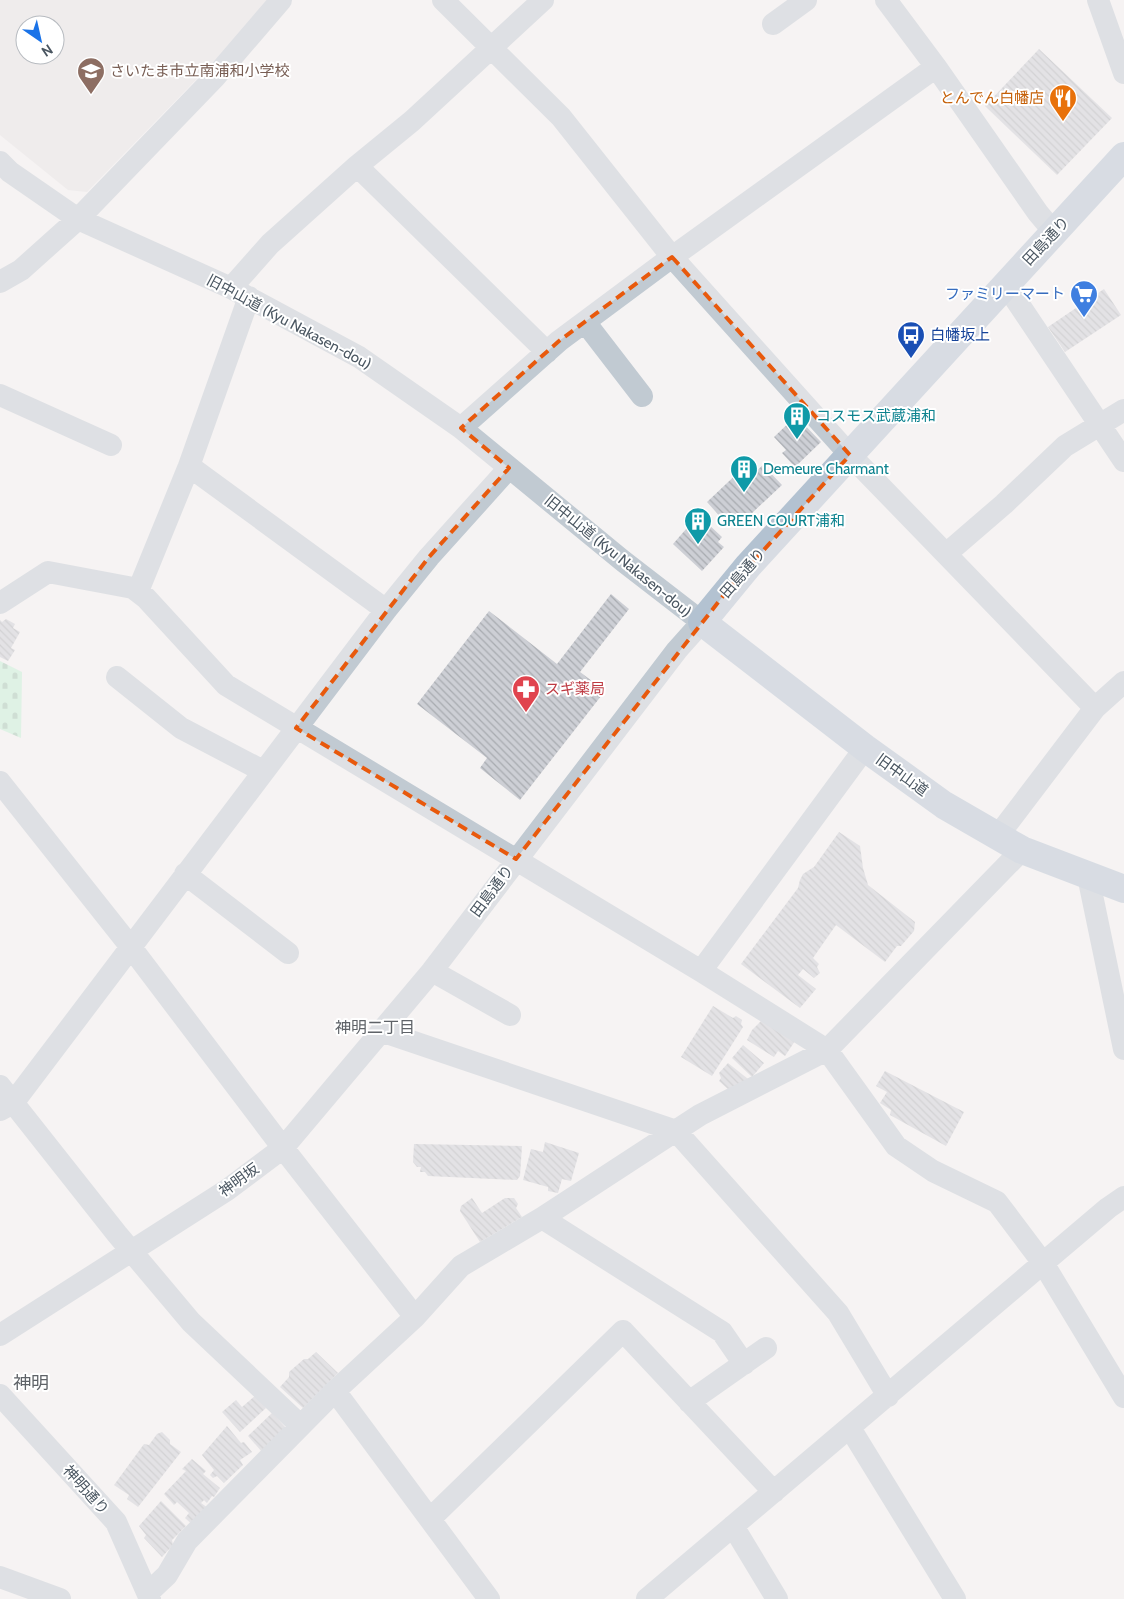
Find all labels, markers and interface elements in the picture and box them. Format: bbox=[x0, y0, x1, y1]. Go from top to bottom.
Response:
north arrow bbox=[15, 15, 65, 65]
text: N bbox=[38, 41, 56, 61]
school or university icon: さいたま市立南浦和小学校 bbox=[76, 56, 106, 95]
place label: さいたま市立南浦和小学校 bbox=[110, 62, 290, 80]
restaurant icon: とんでん白幡店 bbox=[1048, 83, 1078, 122]
place label: とんでん白幡店 bbox=[940, 89, 1044, 107]
street label: 田島通り bbox=[1019, 213, 1073, 269]
street label: 旧中山道 (Kyu Nakasen-dou) bbox=[204, 271, 374, 373]
supermarket icon: ファミリーマート bbox=[1069, 279, 1099, 318]
place label: ファミリーマート bbox=[945, 285, 1065, 303]
bus stop icon: 白幡坂上 bbox=[896, 320, 926, 359]
place label: 白幡坂上 bbox=[930, 326, 990, 344]
building icon: コスモス武蔵浦和 bbox=[782, 401, 812, 440]
place label: コスモス武蔵浦和 bbox=[816, 407, 936, 425]
building icon: Demeure Charmant bbox=[729, 454, 759, 493]
place label: Demeure Charmant bbox=[763, 460, 889, 478]
street label: 旧中山道 (Kyu Nakasen-dou) bbox=[541, 491, 695, 621]
building icon: GREEN COURT浦和 bbox=[683, 506, 713, 545]
place label: GREEN COURT浦和 bbox=[717, 512, 845, 530]
street label: 田島通り bbox=[717, 544, 769, 602]
pharmacy icon: スギ薬局 bbox=[511, 674, 541, 713]
place label: スギ薬局 bbox=[545, 680, 605, 698]
street label: 旧中山道 bbox=[872, 750, 932, 800]
street label: 田島通り bbox=[467, 862, 517, 920]
district label: 神明二丁目 bbox=[335, 1018, 415, 1037]
street label: 神明坂 bbox=[216, 1159, 262, 1201]
district label: 神明 bbox=[13, 1372, 49, 1394]
street label: 神明通り bbox=[59, 1462, 113, 1518]

